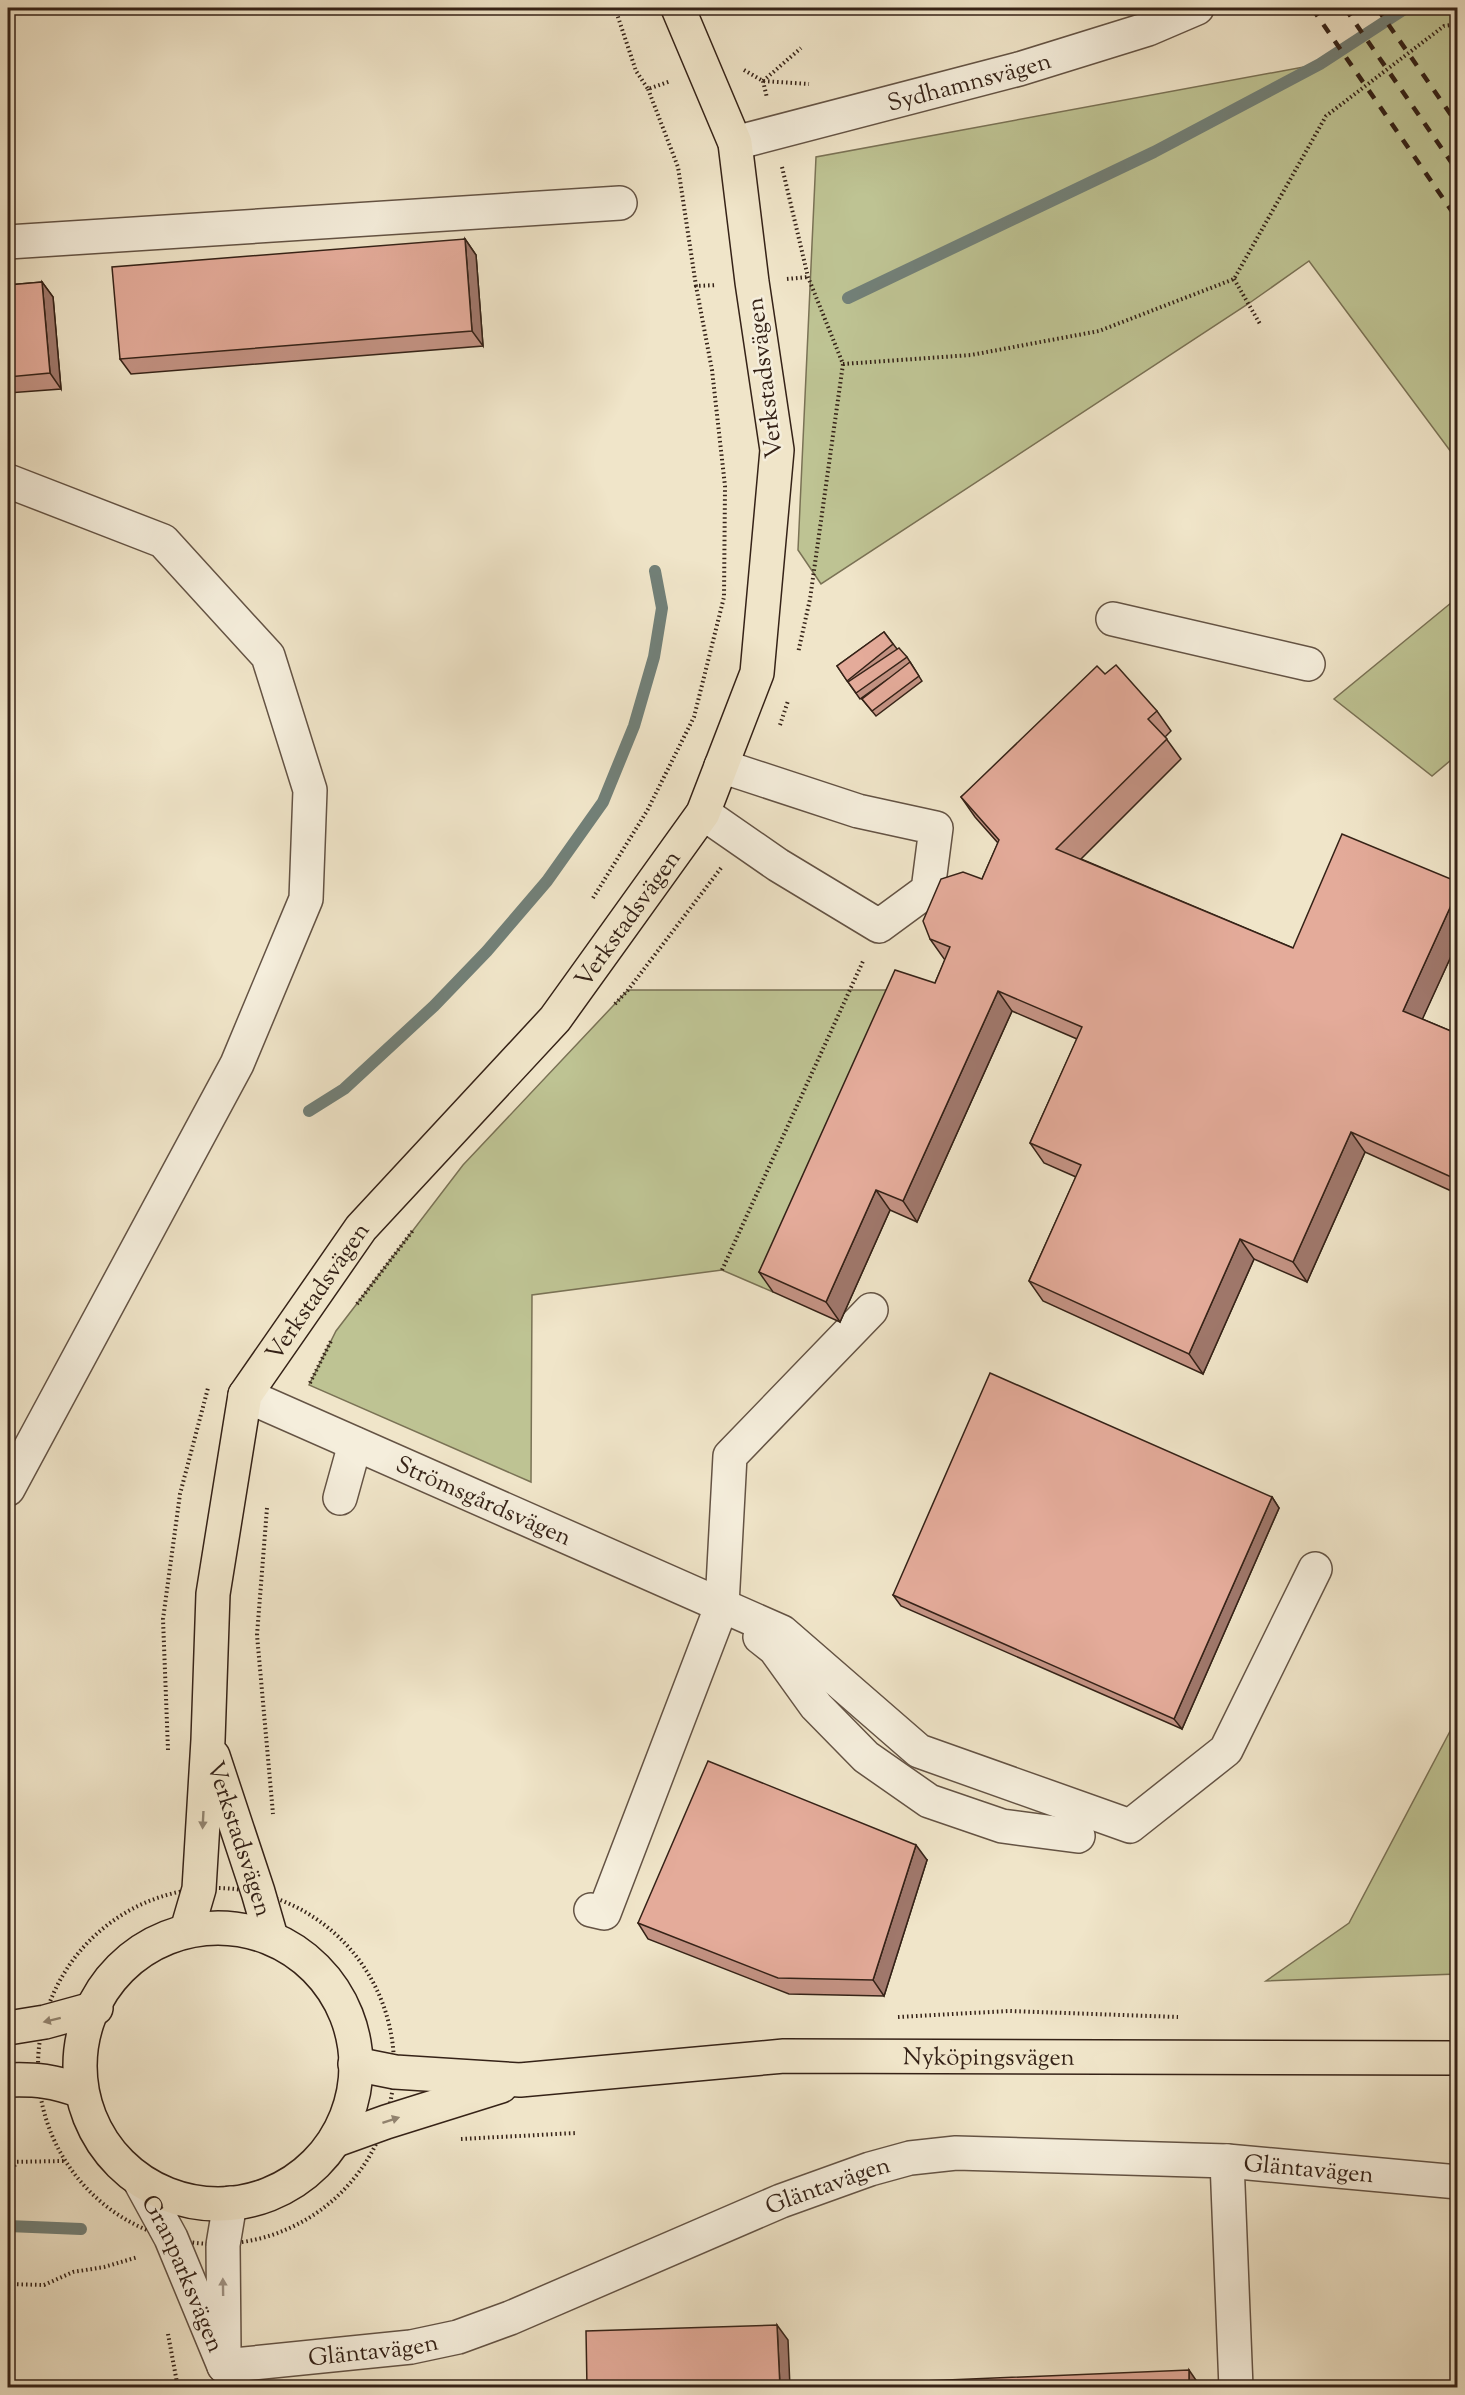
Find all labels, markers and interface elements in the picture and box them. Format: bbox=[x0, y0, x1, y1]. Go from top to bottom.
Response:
street label: Sydhamnsvägen bbox=[884, 45, 1056, 122]
street label: Verkstadsvägen bbox=[739, 295, 793, 460]
street label: Verkstadsvägen bbox=[568, 844, 690, 995]
street label: Verkstadsvägen bbox=[259, 1216, 379, 1369]
street label: Strömsgårdsvägen bbox=[390, 1449, 576, 1556]
street label: Verkstadsvägen bbox=[197, 1757, 279, 1921]
one-way arrow bbox=[199, 1810, 208, 1829]
one-way arrow bbox=[43, 2015, 61, 2025]
street label: Nyköpingsvägen bbox=[903, 2041, 1075, 2076]
one-way arrow bbox=[382, 2115, 400, 2124]
street label: Gläntavägen bbox=[1242, 2148, 1375, 2193]
street label: Gläntavägen bbox=[761, 2149, 894, 2225]
street label: Granparksvägen bbox=[132, 2189, 232, 2358]
one-way arrow bbox=[218, 2277, 228, 2296]
street label: Gläntavägen bbox=[307, 2327, 442, 2376]

